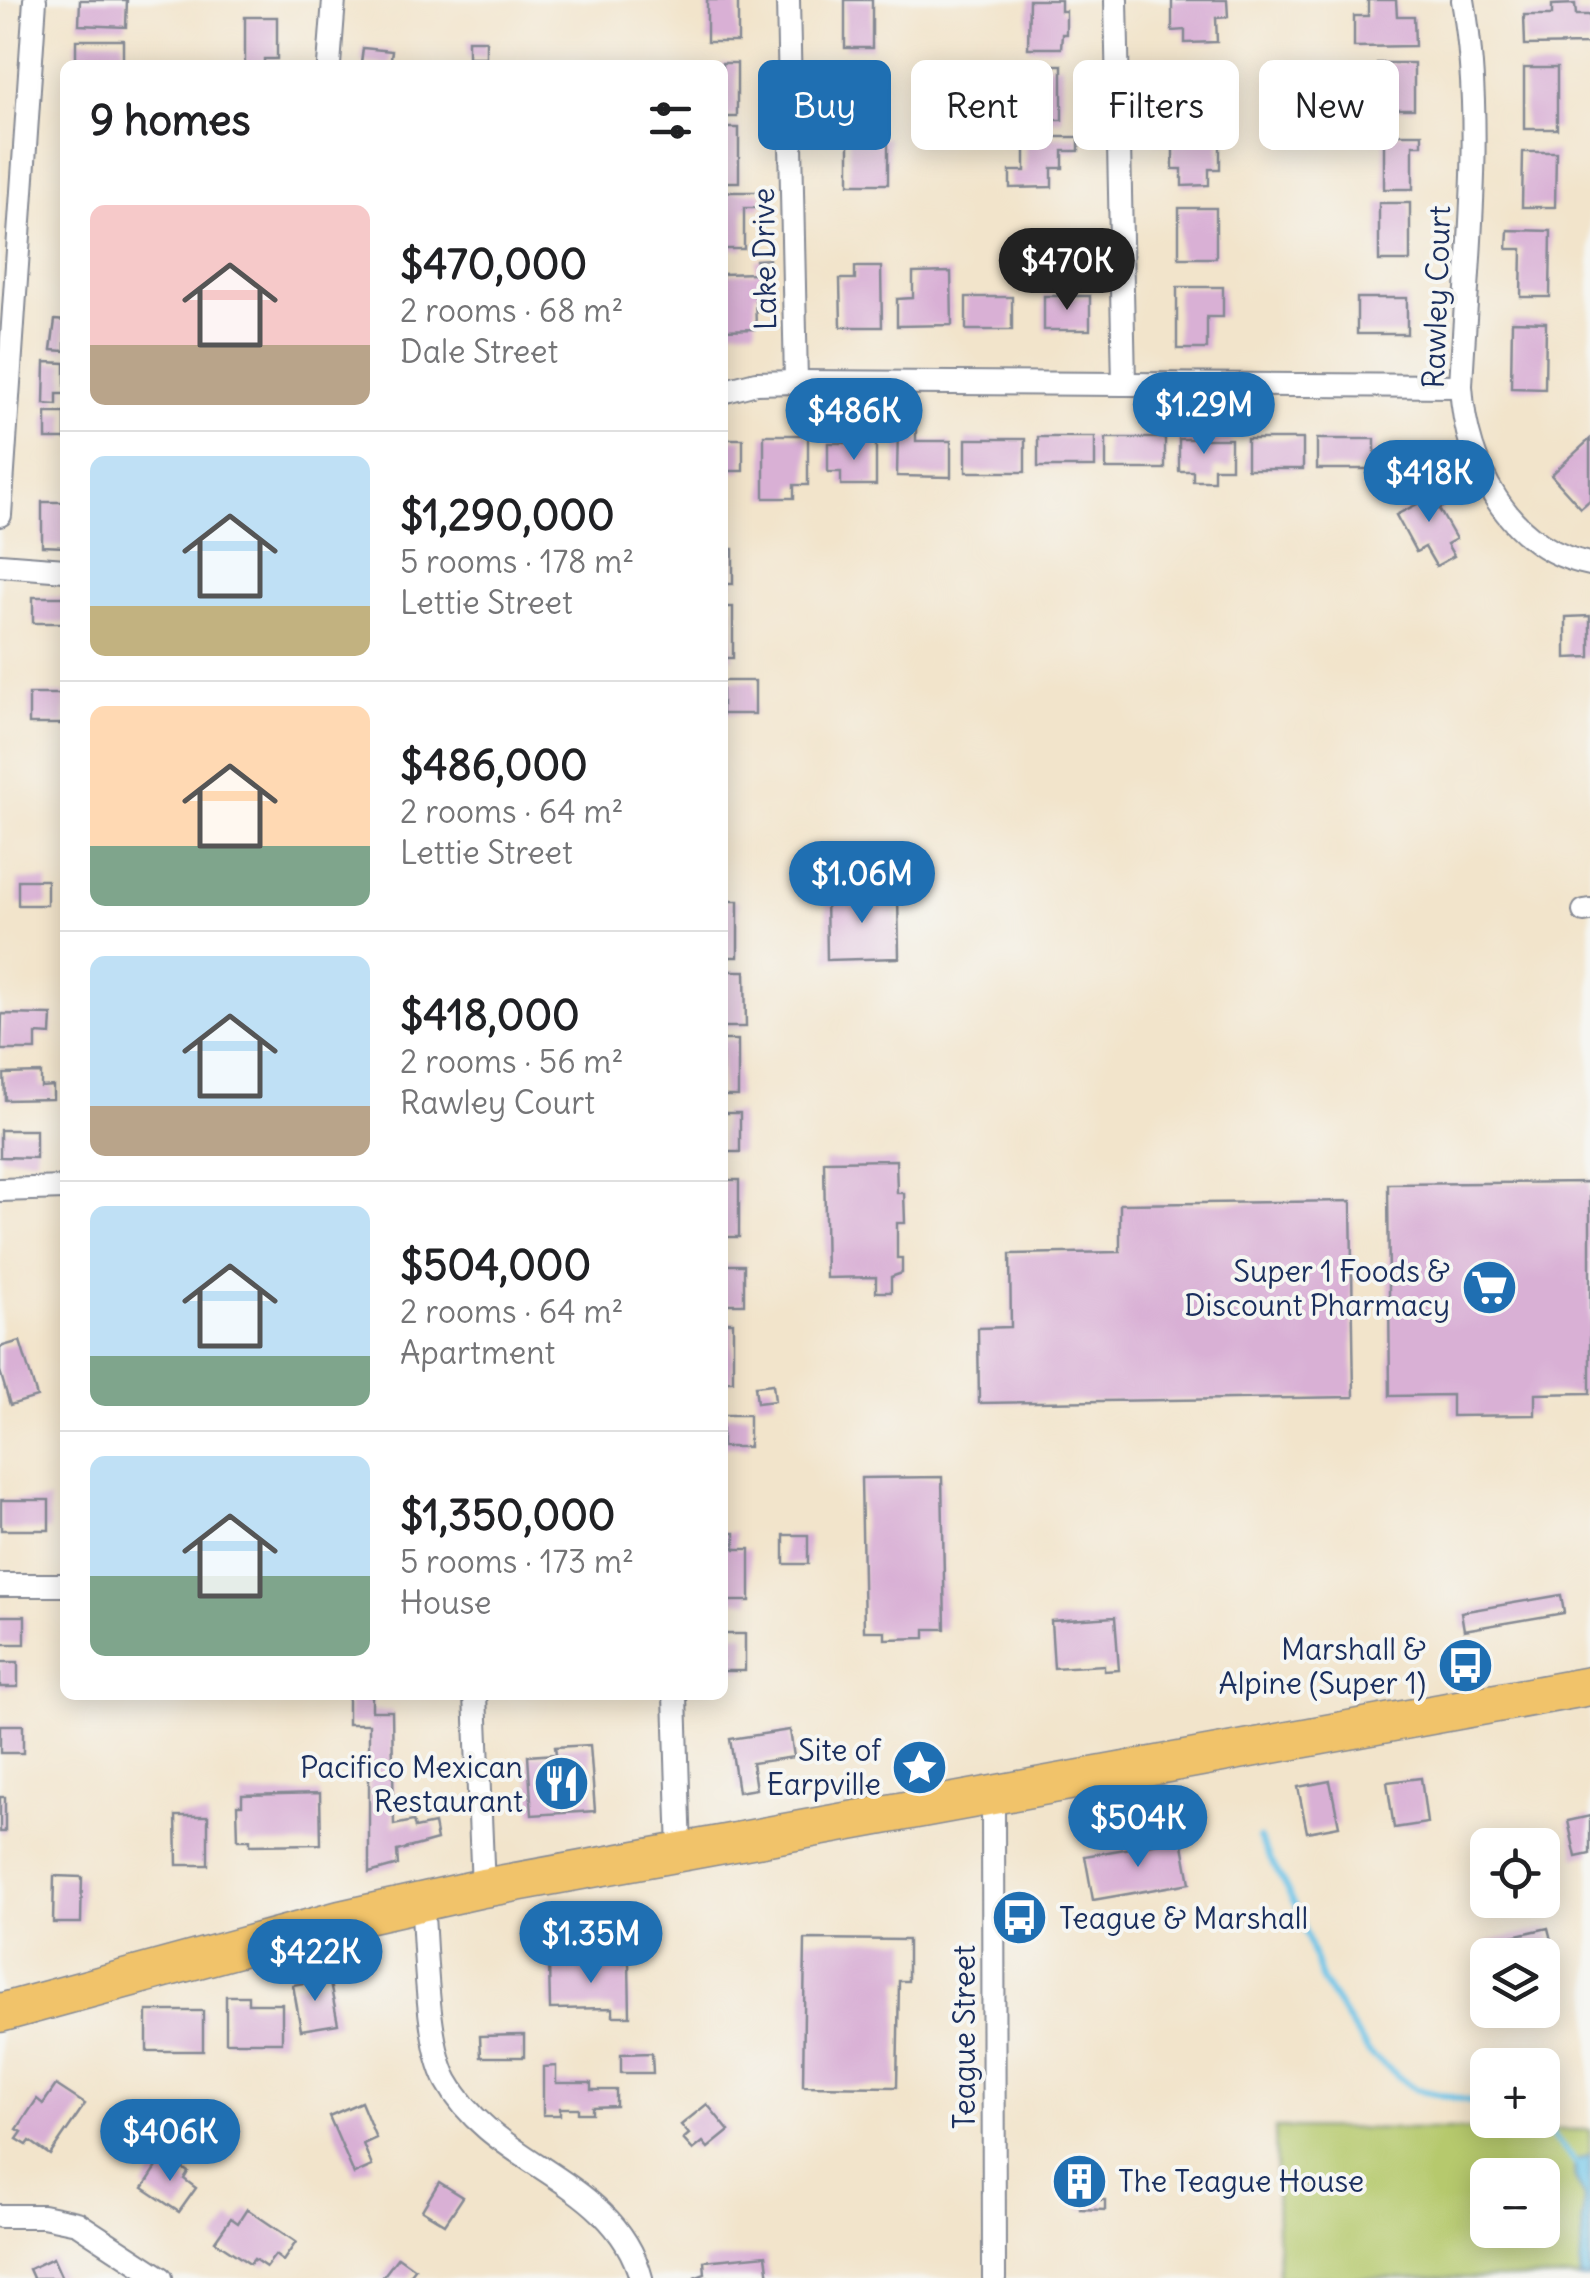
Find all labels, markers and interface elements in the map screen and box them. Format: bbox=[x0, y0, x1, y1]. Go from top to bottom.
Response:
chip: Buy bbox=[758, 60, 891, 150]
chip: Rent bbox=[911, 60, 1053, 150]
chip: Filters bbox=[1073, 60, 1239, 150]
chip: New bbox=[1259, 60, 1399, 150]
icon: filters bbox=[643, 93, 698, 148]
text: 9 homes bbox=[90, 94, 251, 146]
street label: Lake Drive bbox=[744, 187, 784, 331]
street label: Rawley Court bbox=[1414, 205, 1458, 389]
pin: $470K bbox=[997, 228, 1137, 313]
text: $470,000 bbox=[400, 238, 587, 290]
text: $470K bbox=[1021, 240, 1113, 281]
icon: home bbox=[170, 245, 290, 365]
text: 2 rooms · 68 m² bbox=[400, 290, 623, 331]
text: Dale Street bbox=[400, 331, 558, 372]
pin: $1.29M bbox=[1123, 372, 1285, 457]
pin: $486K bbox=[784, 378, 924, 463]
text: $1.29M bbox=[1155, 384, 1253, 425]
text: $486K bbox=[808, 390, 900, 431]
pin: $418K bbox=[1359, 440, 1499, 525]
text: $418K bbox=[1386, 452, 1472, 493]
text: $1,290,000 bbox=[400, 489, 615, 541]
icon: home bbox=[170, 496, 290, 616]
text: 5 rooms · 178 m² bbox=[400, 541, 634, 582]
text: Lettie Street bbox=[400, 582, 573, 623]
text: $486,000 bbox=[400, 739, 588, 791]
icon: home bbox=[170, 746, 290, 866]
text: 2 rooms · 64 m² bbox=[400, 791, 623, 832]
text: Lettie Street bbox=[400, 832, 573, 873]
pin: $1.06M bbox=[781, 841, 943, 926]
text: $1.06M bbox=[811, 853, 913, 894]
text: $418,000 bbox=[400, 989, 580, 1041]
icon: home bbox=[170, 996, 290, 1116]
text: 2 rooms · 56 m² bbox=[400, 1041, 623, 1082]
text: Rawley Court bbox=[400, 1082, 595, 1123]
text: $504,000 bbox=[400, 1239, 591, 1291]
icon: home bbox=[170, 1246, 290, 1366]
place label: Super 1 Foods & Discount Pharmacy bbox=[1184, 1252, 1450, 1324]
supermarket icon: Super 1 Foods & Discount Pharmacy bbox=[1459, 1258, 1519, 1318]
text: 2 rooms · 64 m² bbox=[400, 1291, 623, 1332]
text: Apartment bbox=[400, 1332, 555, 1373]
text: $1,350,000 bbox=[400, 1489, 615, 1541]
icon: home bbox=[170, 1496, 290, 1616]
text: 5 rooms · 173 m² bbox=[400, 1541, 634, 1582]
text: House bbox=[400, 1582, 491, 1623]
place label: Marshall & Alpine (Super 1) bbox=[1219, 1630, 1426, 1702]
bus stop icon: Marshall & Alpine (Super 1) bbox=[1435, 1636, 1495, 1696]
place label: Site of Earpville bbox=[766, 1731, 882, 1803]
place icon: Site of Earpville bbox=[890, 1737, 950, 1797]
place label: Pacifico Mexican Restaurant bbox=[300, 1748, 523, 1820]
restaurant icon: Pacifico Mexican Restaurant bbox=[532, 1754, 592, 1814]
pin: $504K bbox=[1068, 1785, 1208, 1870]
text: $504K bbox=[1090, 1797, 1186, 1838]
map controls bbox=[1470, 1828, 1560, 2248]
button: locate bbox=[1470, 1828, 1560, 1918]
bus stop icon: Teague & Marshall bbox=[990, 1888, 1050, 1948]
place label: Teague & Marshall bbox=[1059, 1899, 1308, 1937]
pin: $1.35M bbox=[510, 1901, 672, 1986]
text: $1.35M bbox=[541, 1913, 641, 1954]
pin: $422K bbox=[245, 1919, 385, 2004]
text: $422K bbox=[269, 1931, 361, 1972]
button: layers bbox=[1470, 1938, 1560, 2028]
street label: Teague Street bbox=[945, 1945, 983, 2129]
button: + bbox=[1470, 2048, 1560, 2138]
pin: $406K bbox=[100, 2099, 240, 2184]
text: $406K bbox=[122, 2111, 218, 2152]
building icon: The Teague House bbox=[1049, 2151, 1109, 2211]
button: − bbox=[1470, 2158, 1560, 2248]
place label: The Teague House bbox=[1118, 2162, 1364, 2200]

